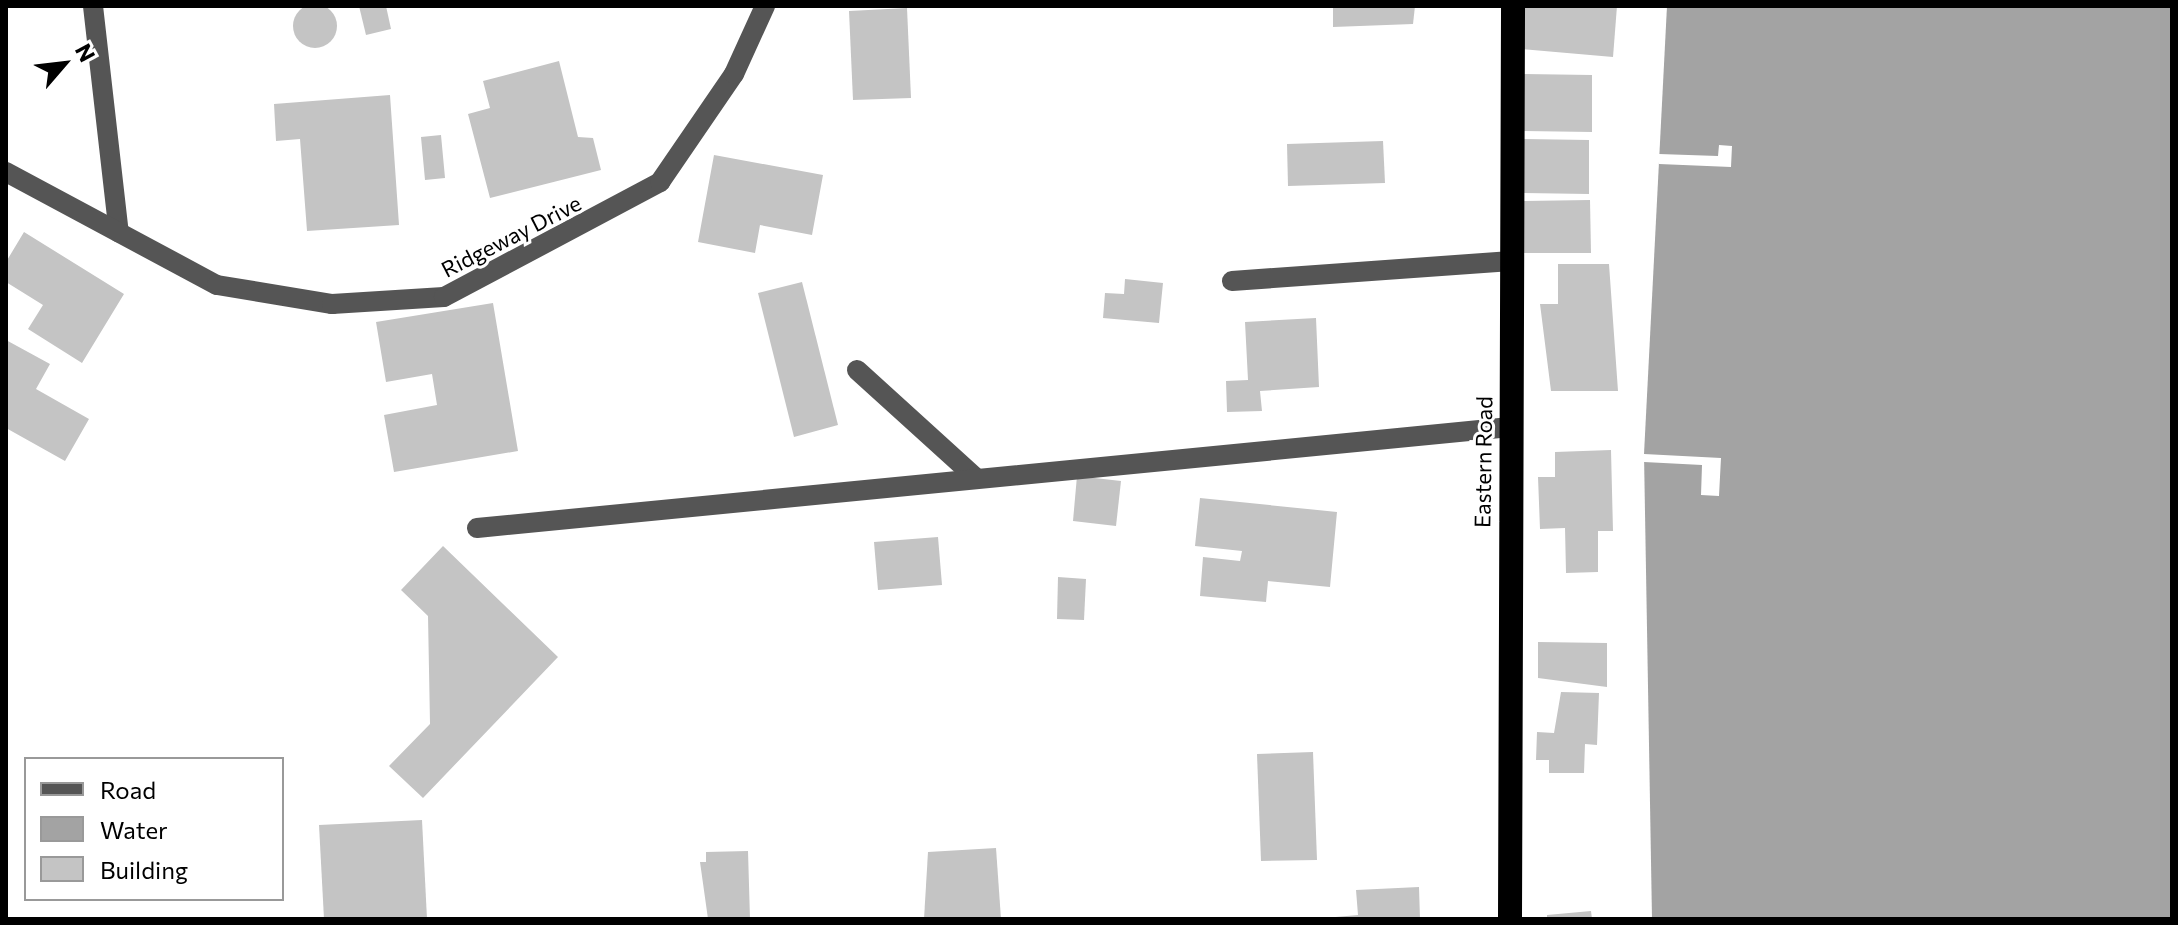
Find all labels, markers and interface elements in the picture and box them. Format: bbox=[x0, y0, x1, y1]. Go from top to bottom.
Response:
north arrow bbox=[24, 24, 104, 104]
text: N bbox=[70, 39, 101, 66]
street label: Ridgeway Drive bbox=[437, 189, 585, 283]
street label: Eastern Road bbox=[1469, 396, 1497, 528]
legend bbox=[24, 757, 284, 901]
text: Road bbox=[100, 775, 156, 804]
text: Water bbox=[100, 815, 168, 844]
text: Building bbox=[100, 855, 188, 884]

